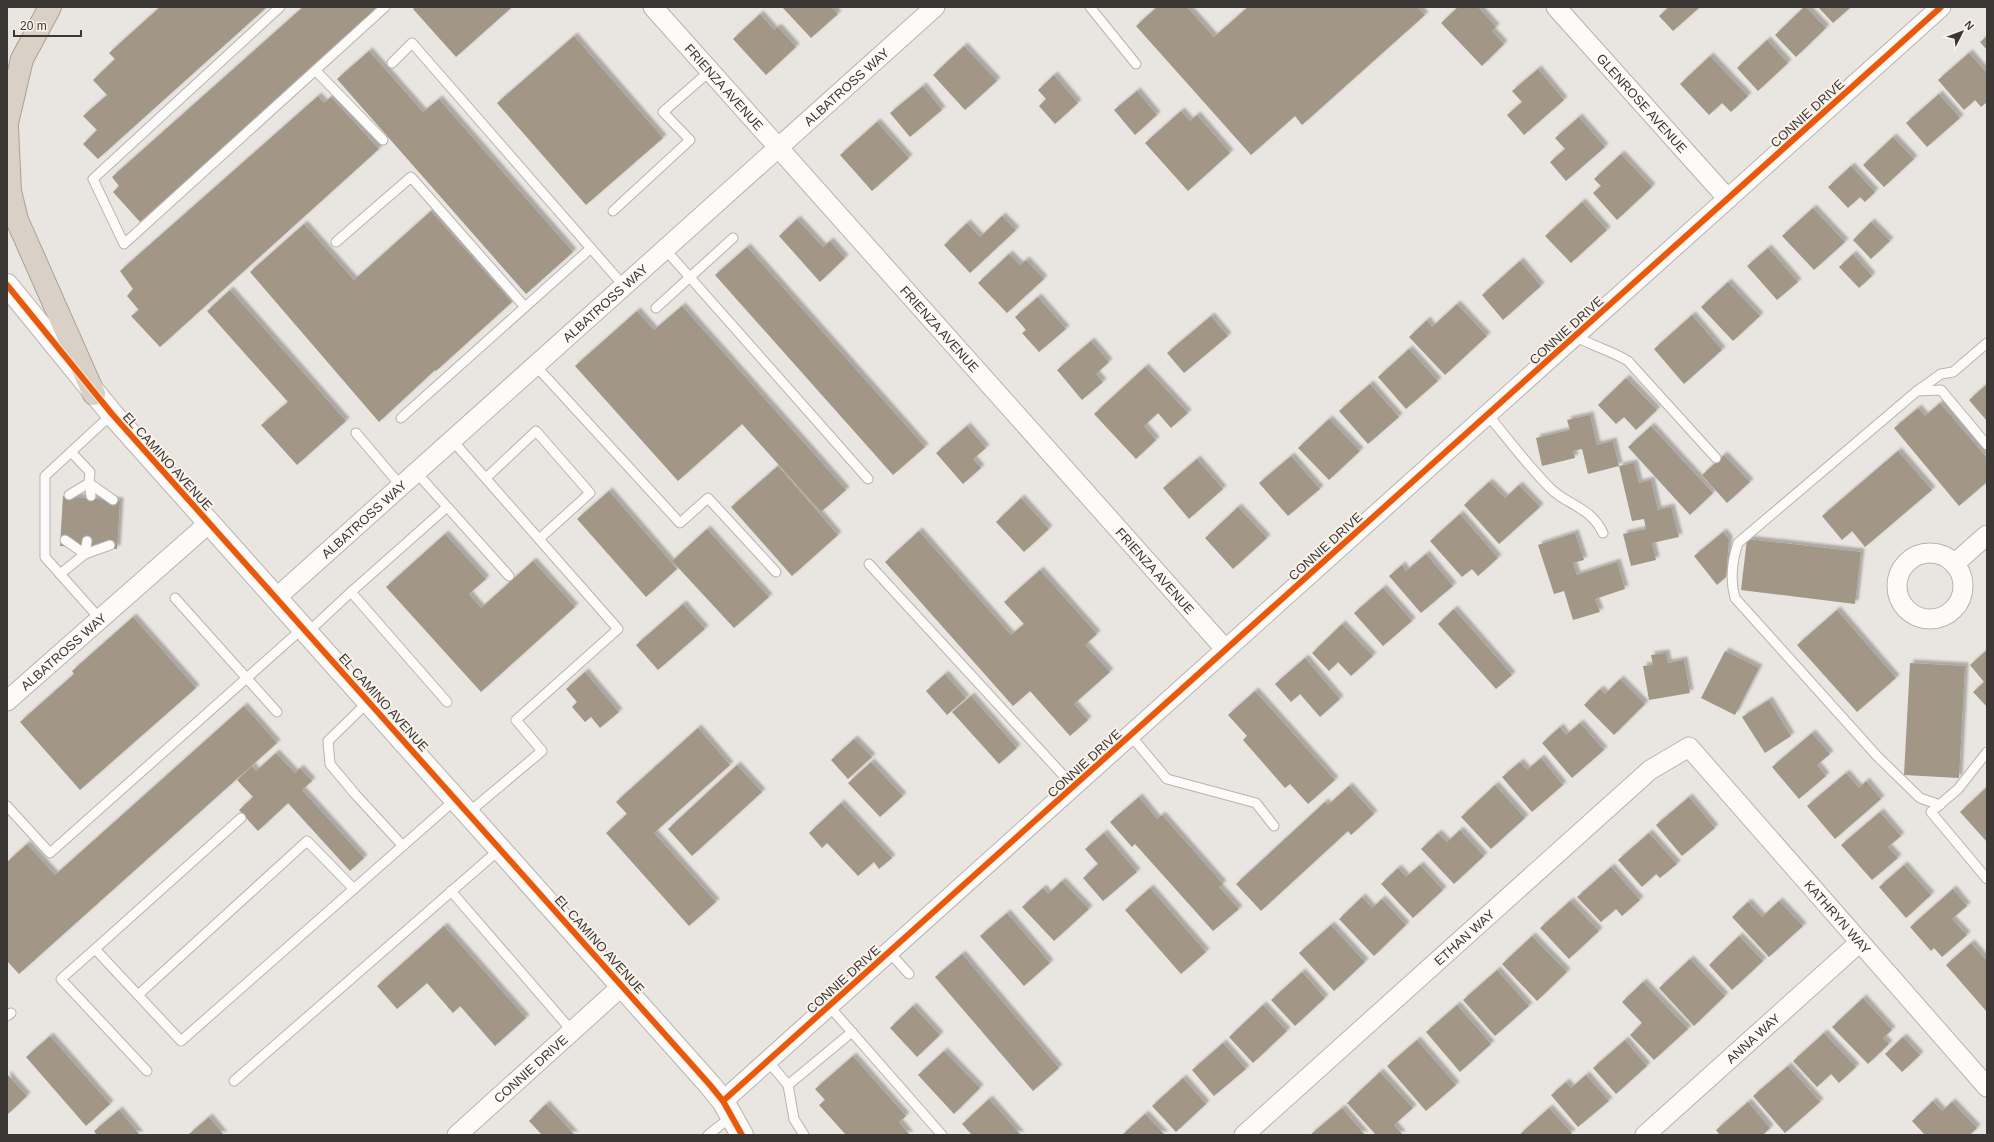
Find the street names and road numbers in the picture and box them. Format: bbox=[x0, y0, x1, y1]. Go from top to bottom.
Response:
street label: FRIENZA AVENUE bbox=[681, 41, 766, 134]
street label: ALBATROSS WAY bbox=[801, 45, 892, 129]
street label: GLENROSE AVENUE bbox=[1594, 51, 1690, 156]
street label: CONNIE DRIVE bbox=[1767, 76, 1847, 150]
street label: ALBATROSS WAY bbox=[560, 261, 651, 345]
street label: FRIENZA AVENUE bbox=[897, 283, 982, 376]
street label: CONNIE DRIVE bbox=[1526, 293, 1606, 367]
street label: EL CAMINO AVENUE bbox=[120, 409, 216, 514]
street label: ALBATROSS WAY bbox=[319, 477, 410, 562]
street label: CONNIE DRIVE bbox=[1285, 509, 1365, 583]
street label: FRIENZA AVENUE bbox=[1113, 525, 1197, 617]
street label: ALBATROSS WAY bbox=[18, 610, 110, 693]
street label: EL CAMINO AVENUE bbox=[336, 650, 432, 755]
street label: CONNIE DRIVE bbox=[1044, 726, 1124, 800]
street label: KATHRYN WAY bbox=[1801, 877, 1874, 957]
street label: EL CAMINO AVENUE bbox=[552, 892, 648, 997]
street label: ETHAN WAY bbox=[1431, 906, 1498, 968]
street label: CONNIE DRIVE bbox=[803, 942, 883, 1016]
street label: ANNA WAY bbox=[1723, 1010, 1784, 1067]
street label: CONNIE DRIVE bbox=[491, 1032, 571, 1106]

